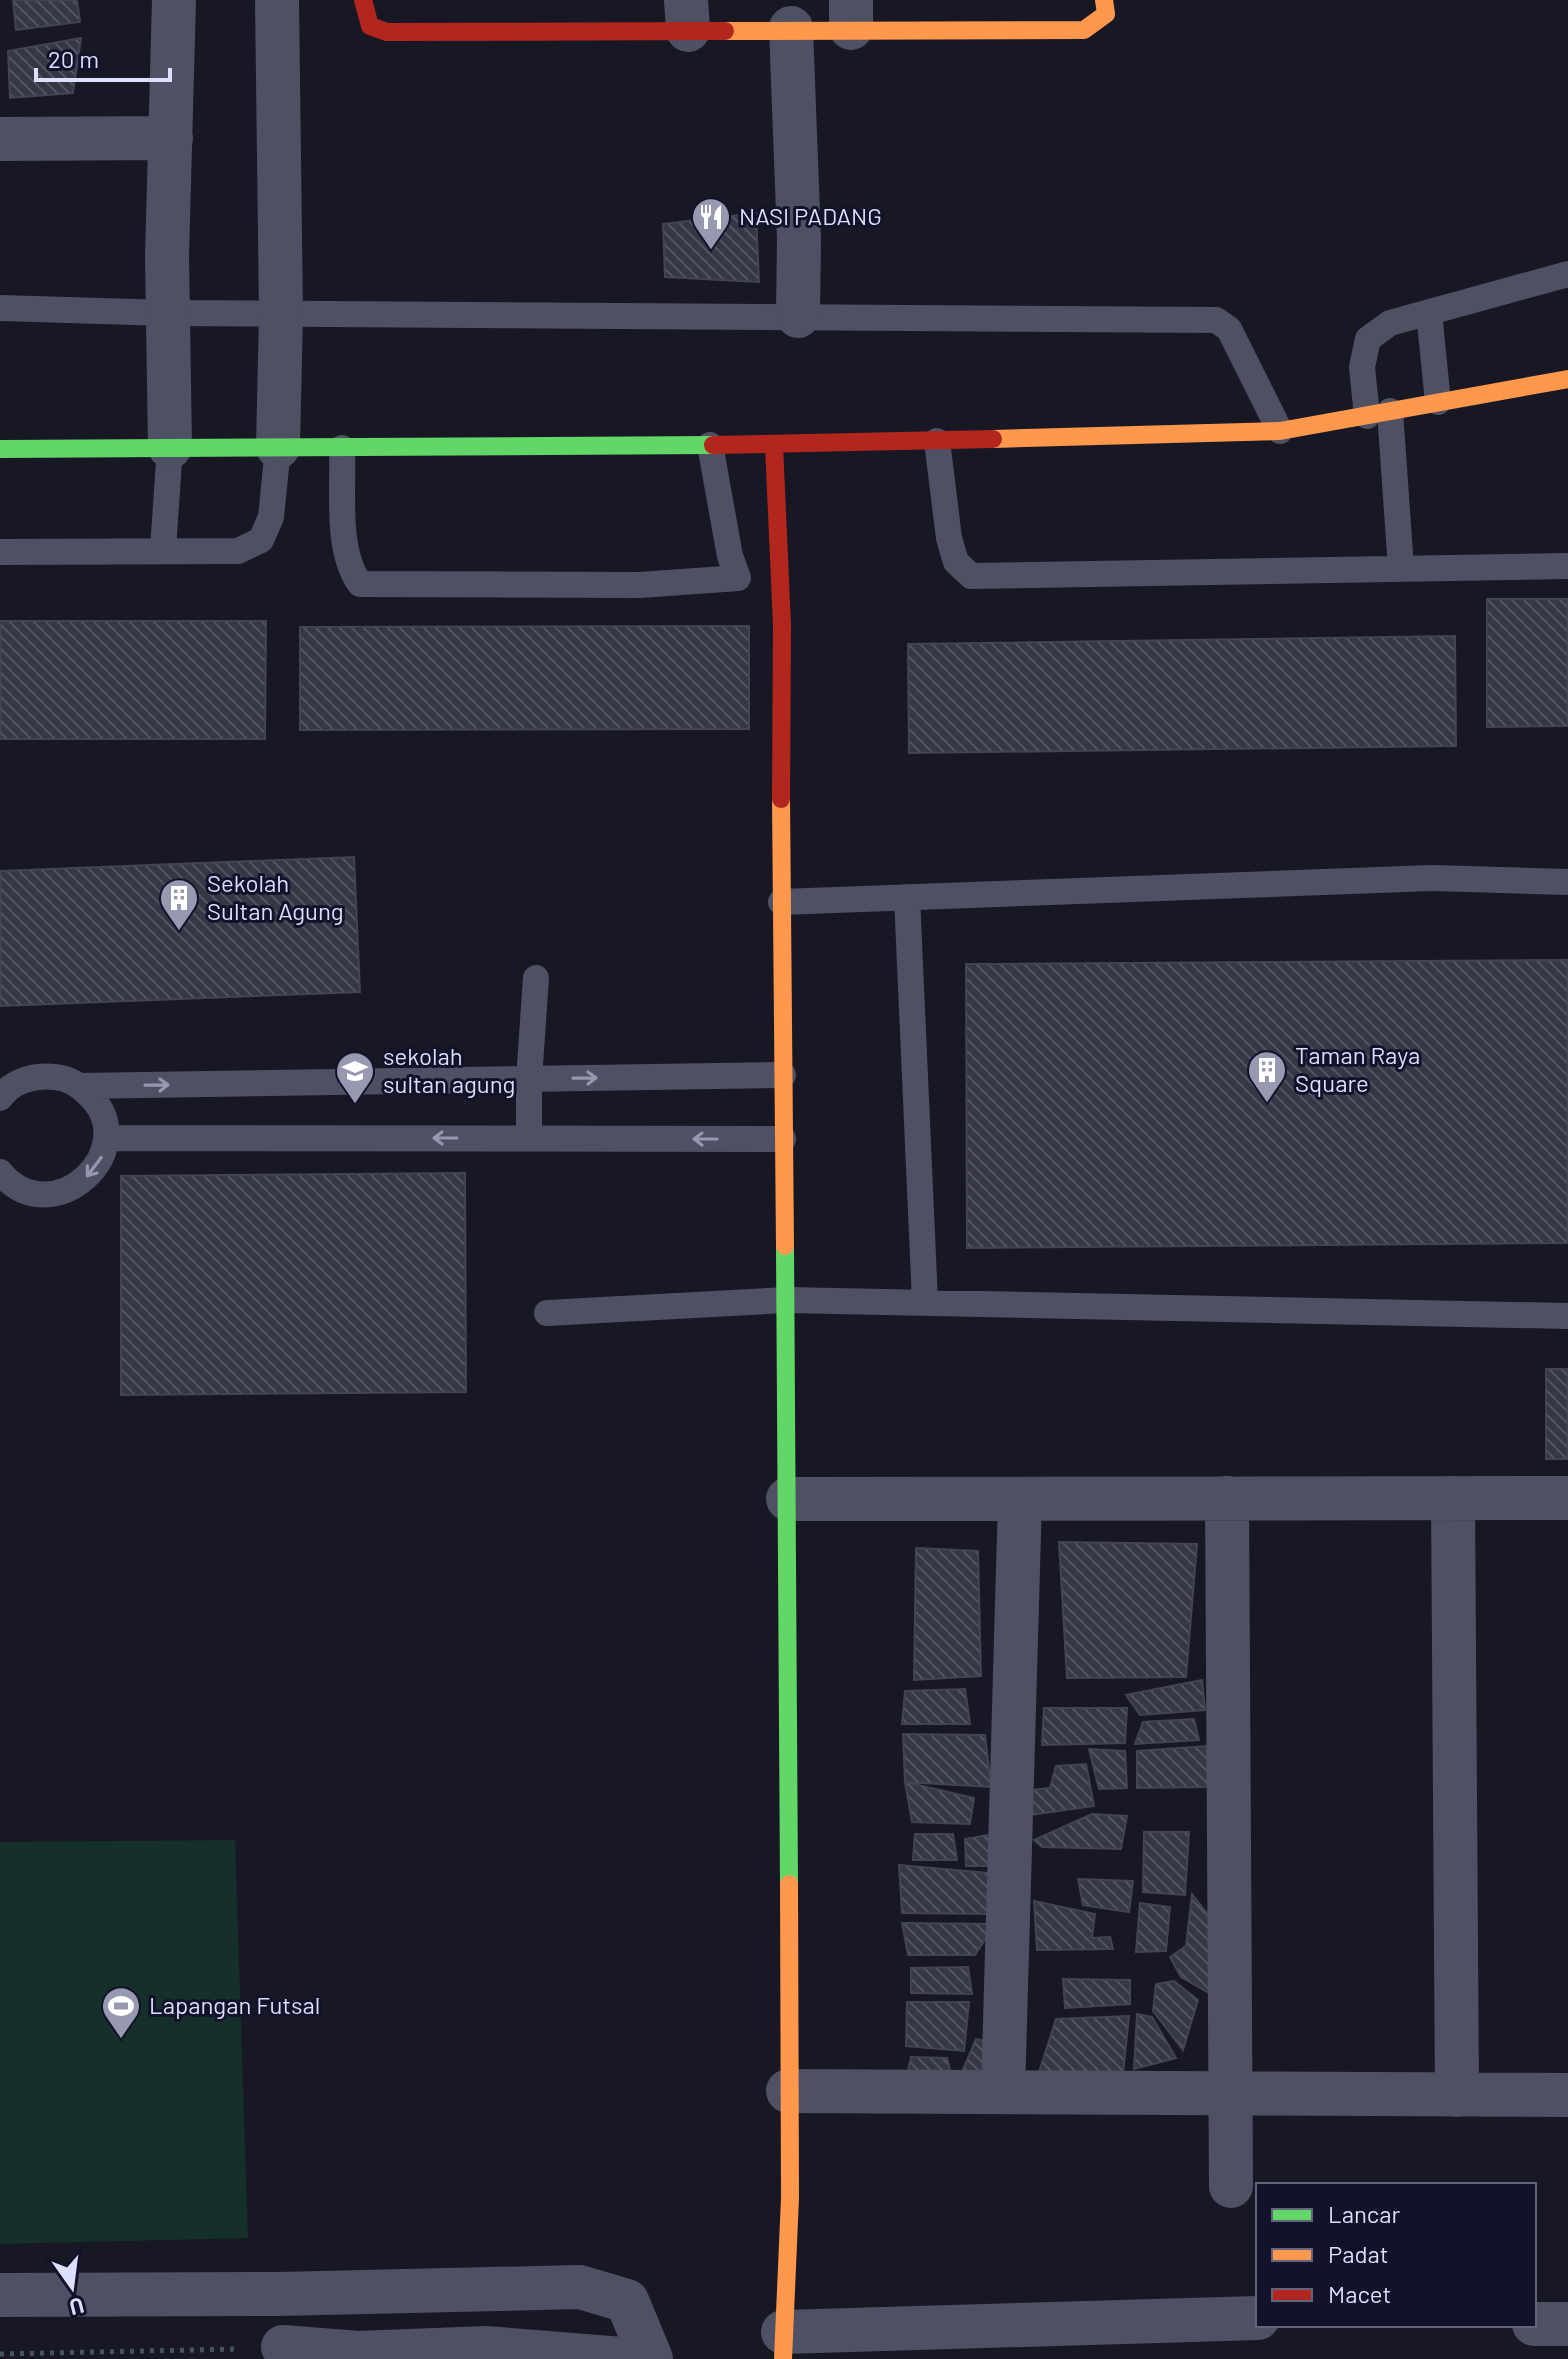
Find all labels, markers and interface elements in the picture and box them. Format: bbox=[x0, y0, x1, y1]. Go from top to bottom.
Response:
scale bar bbox=[36, 32, 170, 82]
text: 20 m bbox=[48, 44, 99, 73]
restaurant icon: NASI PADANG bbox=[690, 196, 732, 251]
place label: NASI PADANG bbox=[739, 201, 882, 230]
place label: Sekolah Sultan Agung bbox=[207, 868, 344, 925]
building icon: Sekolah Sultan Agung bbox=[158, 877, 200, 932]
place label: Taman Raya Square bbox=[1295, 1040, 1420, 1097]
place label: sekolah sultan agung bbox=[383, 1041, 515, 1098]
building icon: Taman Raya Square bbox=[1246, 1049, 1288, 1104]
school or university icon: sekolah sultan agung bbox=[334, 1050, 376, 1105]
one-way arrow bbox=[571, 1071, 598, 1086]
one-way arrow bbox=[143, 1077, 170, 1093]
one-way arrow bbox=[432, 1130, 459, 1146]
one-way arrow bbox=[692, 1131, 719, 1147]
one-way arrow bbox=[85, 1156, 102, 1178]
sports icon: Lapangan Futsal bbox=[100, 1985, 142, 2040]
place label: Lapangan Futsal bbox=[149, 1990, 320, 2019]
legend bbox=[1256, 2183, 1536, 2327]
text: Lancar bbox=[1328, 2199, 1400, 2228]
text: Padat bbox=[1328, 2239, 1388, 2268]
north arrow bbox=[32, 2247, 112, 2327]
text: Macet bbox=[1328, 2279, 1391, 2308]
text: U bbox=[67, 2293, 87, 2322]

